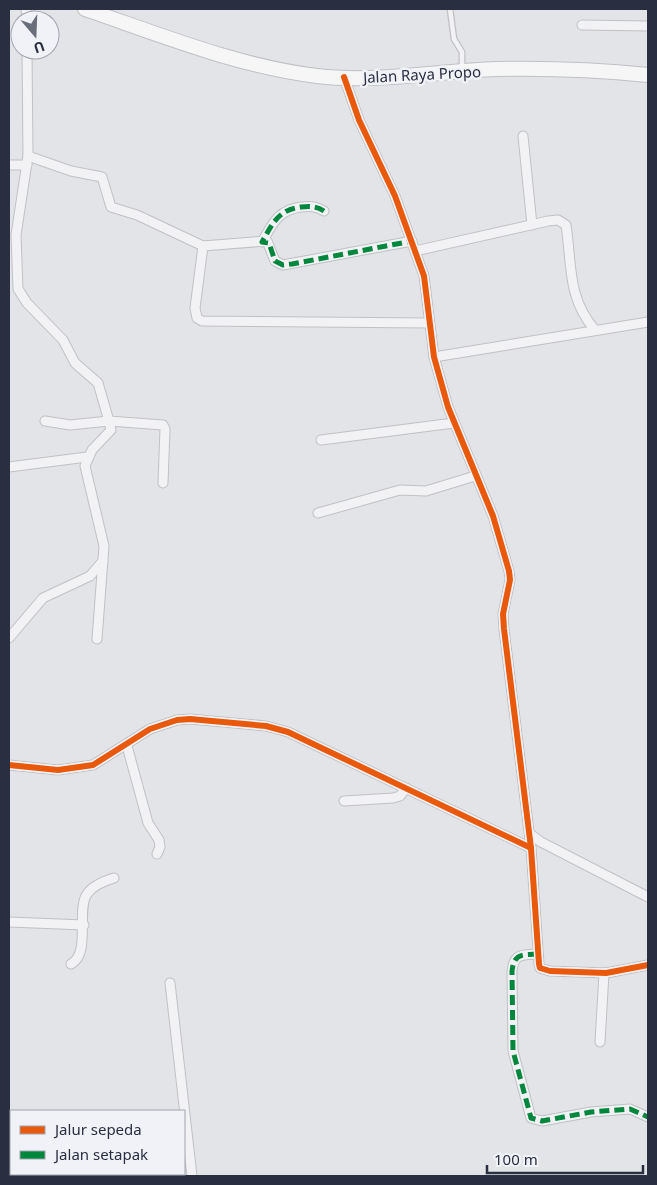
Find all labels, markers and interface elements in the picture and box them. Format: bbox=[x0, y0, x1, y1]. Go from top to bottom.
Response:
north arrow bbox=[10, 10, 60, 60]
text: U bbox=[31, 37, 47, 58]
street label: Jalan Raya Propo bbox=[361, 61, 481, 87]
legend bbox=[10, 1110, 185, 1175]
text: Jalur sepeda bbox=[53, 1119, 142, 1139]
scale bar bbox=[487, 1142, 643, 1174]
text: Jalan setapak bbox=[53, 1144, 148, 1164]
text: 100 m bbox=[494, 1149, 538, 1169]

